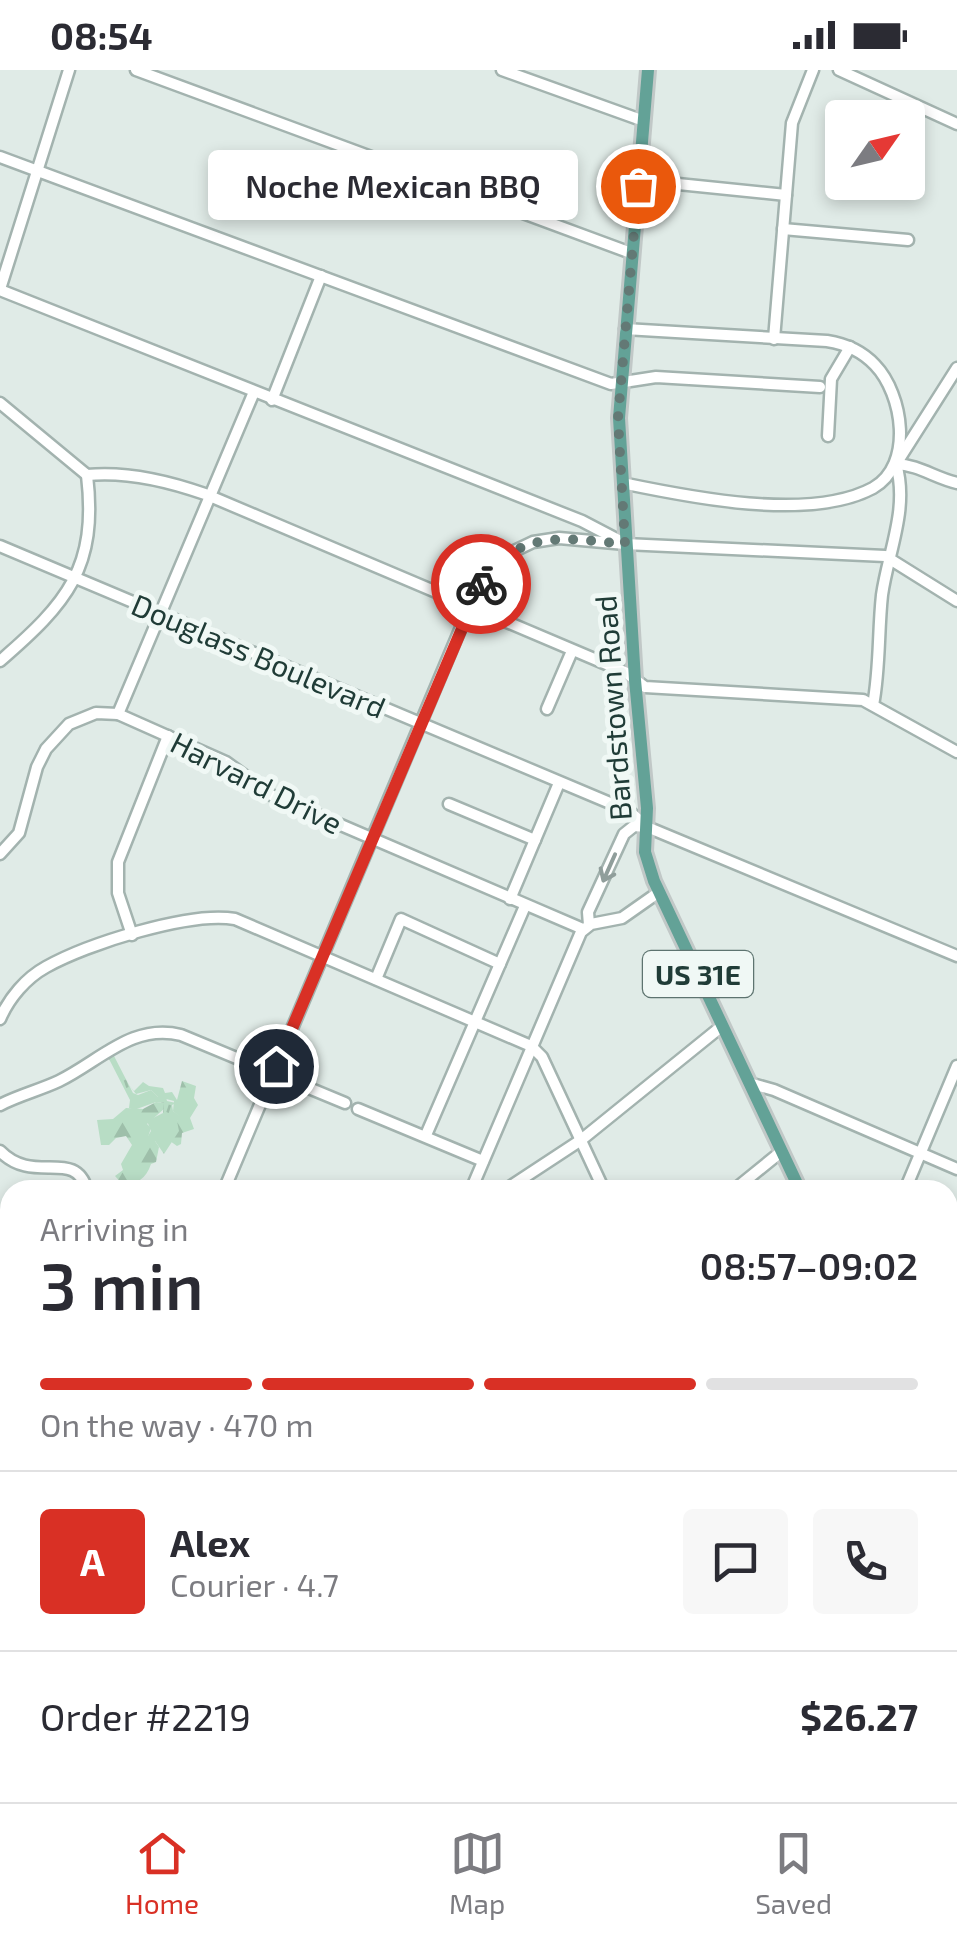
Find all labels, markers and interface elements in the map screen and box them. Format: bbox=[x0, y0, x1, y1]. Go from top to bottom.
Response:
text: 08:54 bbox=[50, 12, 153, 58]
north arrow bbox=[825, 100, 925, 200]
map controls bbox=[825, 100, 925, 200]
pin bbox=[596, 144, 681, 229]
callout: Noche Mexican BBQ bbox=[208, 151, 578, 221]
icon: bag bbox=[611, 159, 666, 214]
text: Noche Mexican BBQ bbox=[245, 166, 541, 204]
courier bbox=[431, 534, 531, 634]
icon: bike bbox=[454, 557, 509, 612]
street label: Douglass Boulevard bbox=[127, 585, 391, 725]
street label: Bardstown Road bbox=[586, 594, 638, 822]
street label: Harvard Drive bbox=[165, 723, 349, 841]
one-way arrow bbox=[599, 852, 617, 883]
road number: US 31E bbox=[643, 951, 753, 997]
pin bbox=[234, 1024, 319, 1109]
icon: home bbox=[249, 1039, 304, 1094]
text: Arriving in bbox=[40, 1209, 189, 1247]
text: 08:57–09:02 bbox=[700, 1242, 918, 1288]
text: 3 min bbox=[40, 1245, 204, 1323]
text: On the way · 470 m bbox=[40, 1405, 313, 1443]
button: chat bbox=[683, 1509, 788, 1614]
button: phone bbox=[813, 1509, 918, 1614]
text: Alex bbox=[170, 1519, 250, 1565]
text: A bbox=[80, 1538, 105, 1584]
text: Courier · 4.7 bbox=[170, 1565, 339, 1603]
text: Order #2219 bbox=[40, 1693, 251, 1739]
text: $26.27 bbox=[800, 1693, 918, 1739]
tab: Home bbox=[125, 1826, 199, 1920]
tab: Map bbox=[449, 1826, 505, 1920]
tab: Saved bbox=[755, 1826, 832, 1920]

